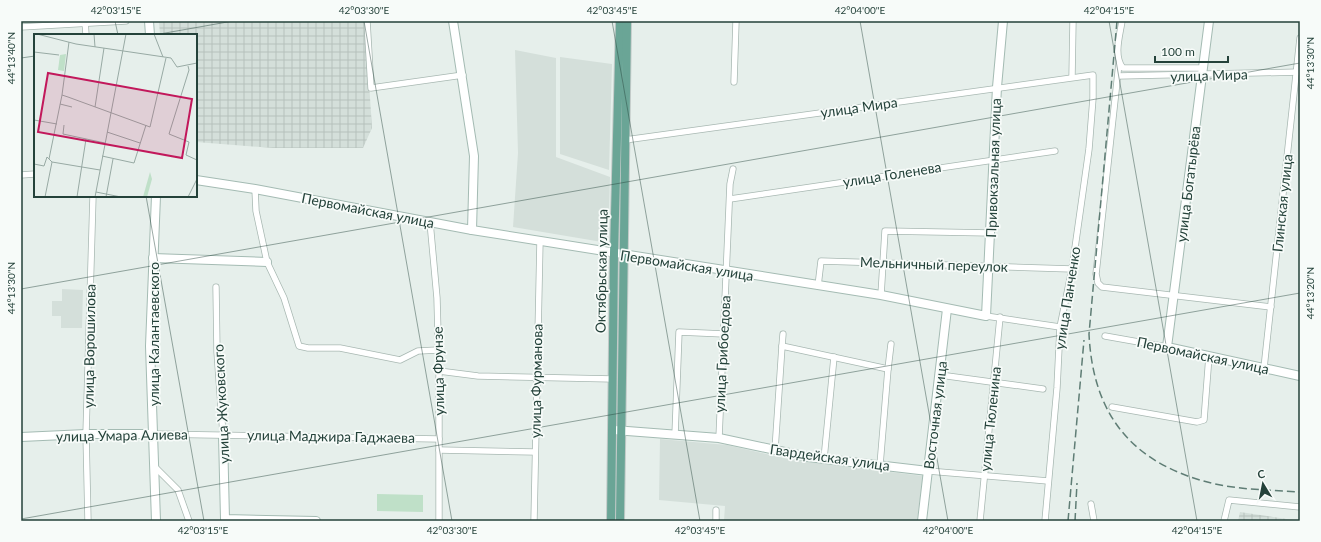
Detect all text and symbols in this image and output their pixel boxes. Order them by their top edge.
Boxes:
text: 42°03'15"E [91,4,141,16]
text: 42°03'30"E [339,4,389,16]
text: 42°03'45"E [587,4,637,16]
text: 42°04'00"E [835,4,885,16]
text: 42°04'15"E [1084,4,1134,16]
text: 44°13'40"N [5,32,17,84]
inset map [34,34,197,197]
text: 44°13'30"N [1304,37,1316,89]
scale bar [1155,38,1228,64]
text: 100 m [1161,44,1195,59]
street label: улица Мира [1170,65,1248,85]
street label: улица Мира [819,93,899,121]
street label: Привокзальная улица [982,98,1004,238]
street label: улица Богатырёва [1172,125,1204,243]
street label: Глинская улица [1268,153,1296,253]
street label: улица Голенева [842,158,942,190]
street label: Первомайская улица [300,189,436,231]
street label: Октябрьская улица [591,209,611,333]
street label: улица Панченко [1050,245,1084,351]
street label: Первомайская улица [619,246,755,284]
street label: Мельничный переулок [860,253,1009,275]
text: 44°13'30"N [5,262,17,314]
street label: улица Калантаевского [145,262,162,406]
text: 44°13'20"N [1304,267,1316,319]
street label: улица Ворошилова [79,284,99,408]
street label: улица Грибоедова [710,295,734,413]
street label: улица Фурманова [527,324,545,438]
street label: улица Фрунзе [429,326,447,416]
street label: Первомайская улица [1135,333,1271,377]
street label: улица Жуковского [209,344,233,464]
street label: Восточная улица [920,360,950,470]
street label: улица Тюленина [976,366,1004,472]
street label: улица Умара Алиева [56,425,188,445]
street label: улица Маджира Гаджаева [247,426,415,446]
street label: Гвардейская улица [769,440,891,474]
north arrow [1243,464,1283,504]
text: С [1256,467,1267,481]
text: 42°03'15"E [178,524,228,536]
text: 42°03'30"E [427,524,477,536]
text: 42°03'45"E [675,524,725,536]
text: 42°04'00"E [923,524,973,536]
text: 42°04'15"E [1172,524,1222,536]

